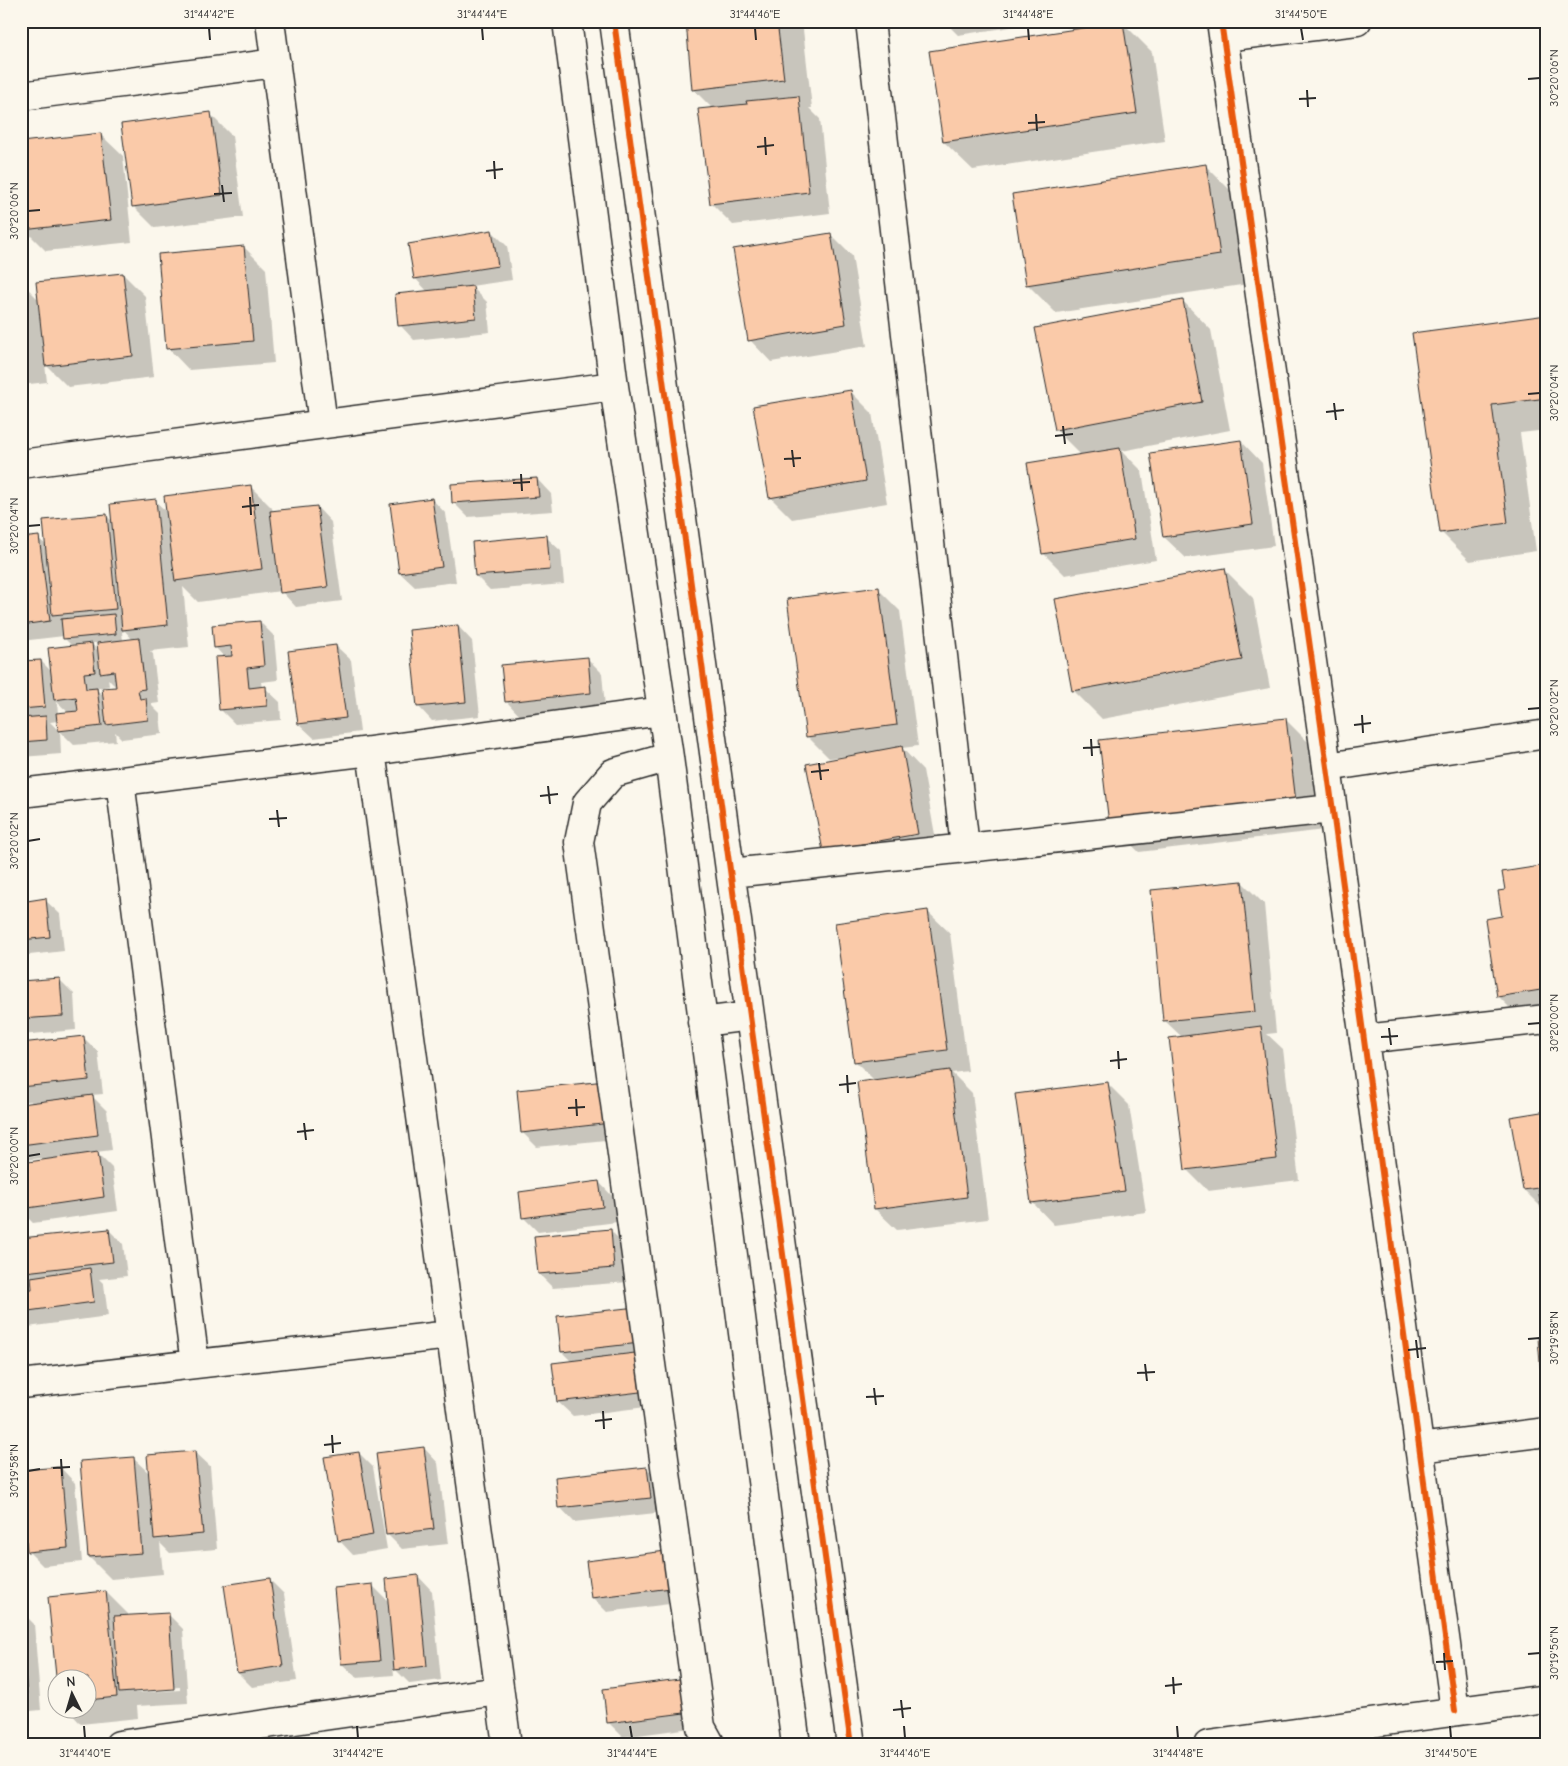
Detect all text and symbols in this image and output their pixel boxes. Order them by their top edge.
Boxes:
text: 31°44'42"E [184,7,234,21]
text: 31°44'44"E [457,7,507,21]
text: 31°44'46"E [730,7,780,21]
text: 31°44'48"E [1003,7,1053,21]
text: 31°44'50"E [1275,7,1327,21]
text: 30°20'06"N [1547,49,1561,107]
text: 30°20'06"N [7,182,21,240]
text: 30°20'04"N [1547,365,1561,421]
text: 30°20'04"N [7,498,21,554]
text: 30°20'02"N [1547,679,1561,737]
text: 30°20'02"N [7,812,21,870]
text: 30°20'00"N [1547,994,1561,1052]
text: 30°20'00"N [7,1127,21,1185]
text: 30°19'58"N [1547,1311,1561,1365]
text: 30°19'58"N [7,1444,21,1498]
text: 30°19'56"N [1547,1626,1561,1680]
north arrow [48,1668,98,1718]
text: N [66,1673,76,1690]
text: 31°44'40"E [59,1746,111,1760]
text: 31°44'42"E [333,1746,383,1760]
text: 31°44'44"E [607,1746,657,1760]
text: 31°44'46"E [880,1746,930,1760]
text: 31°44'48"E [1153,1746,1203,1760]
text: 31°44'50"E [1425,1746,1477,1760]

